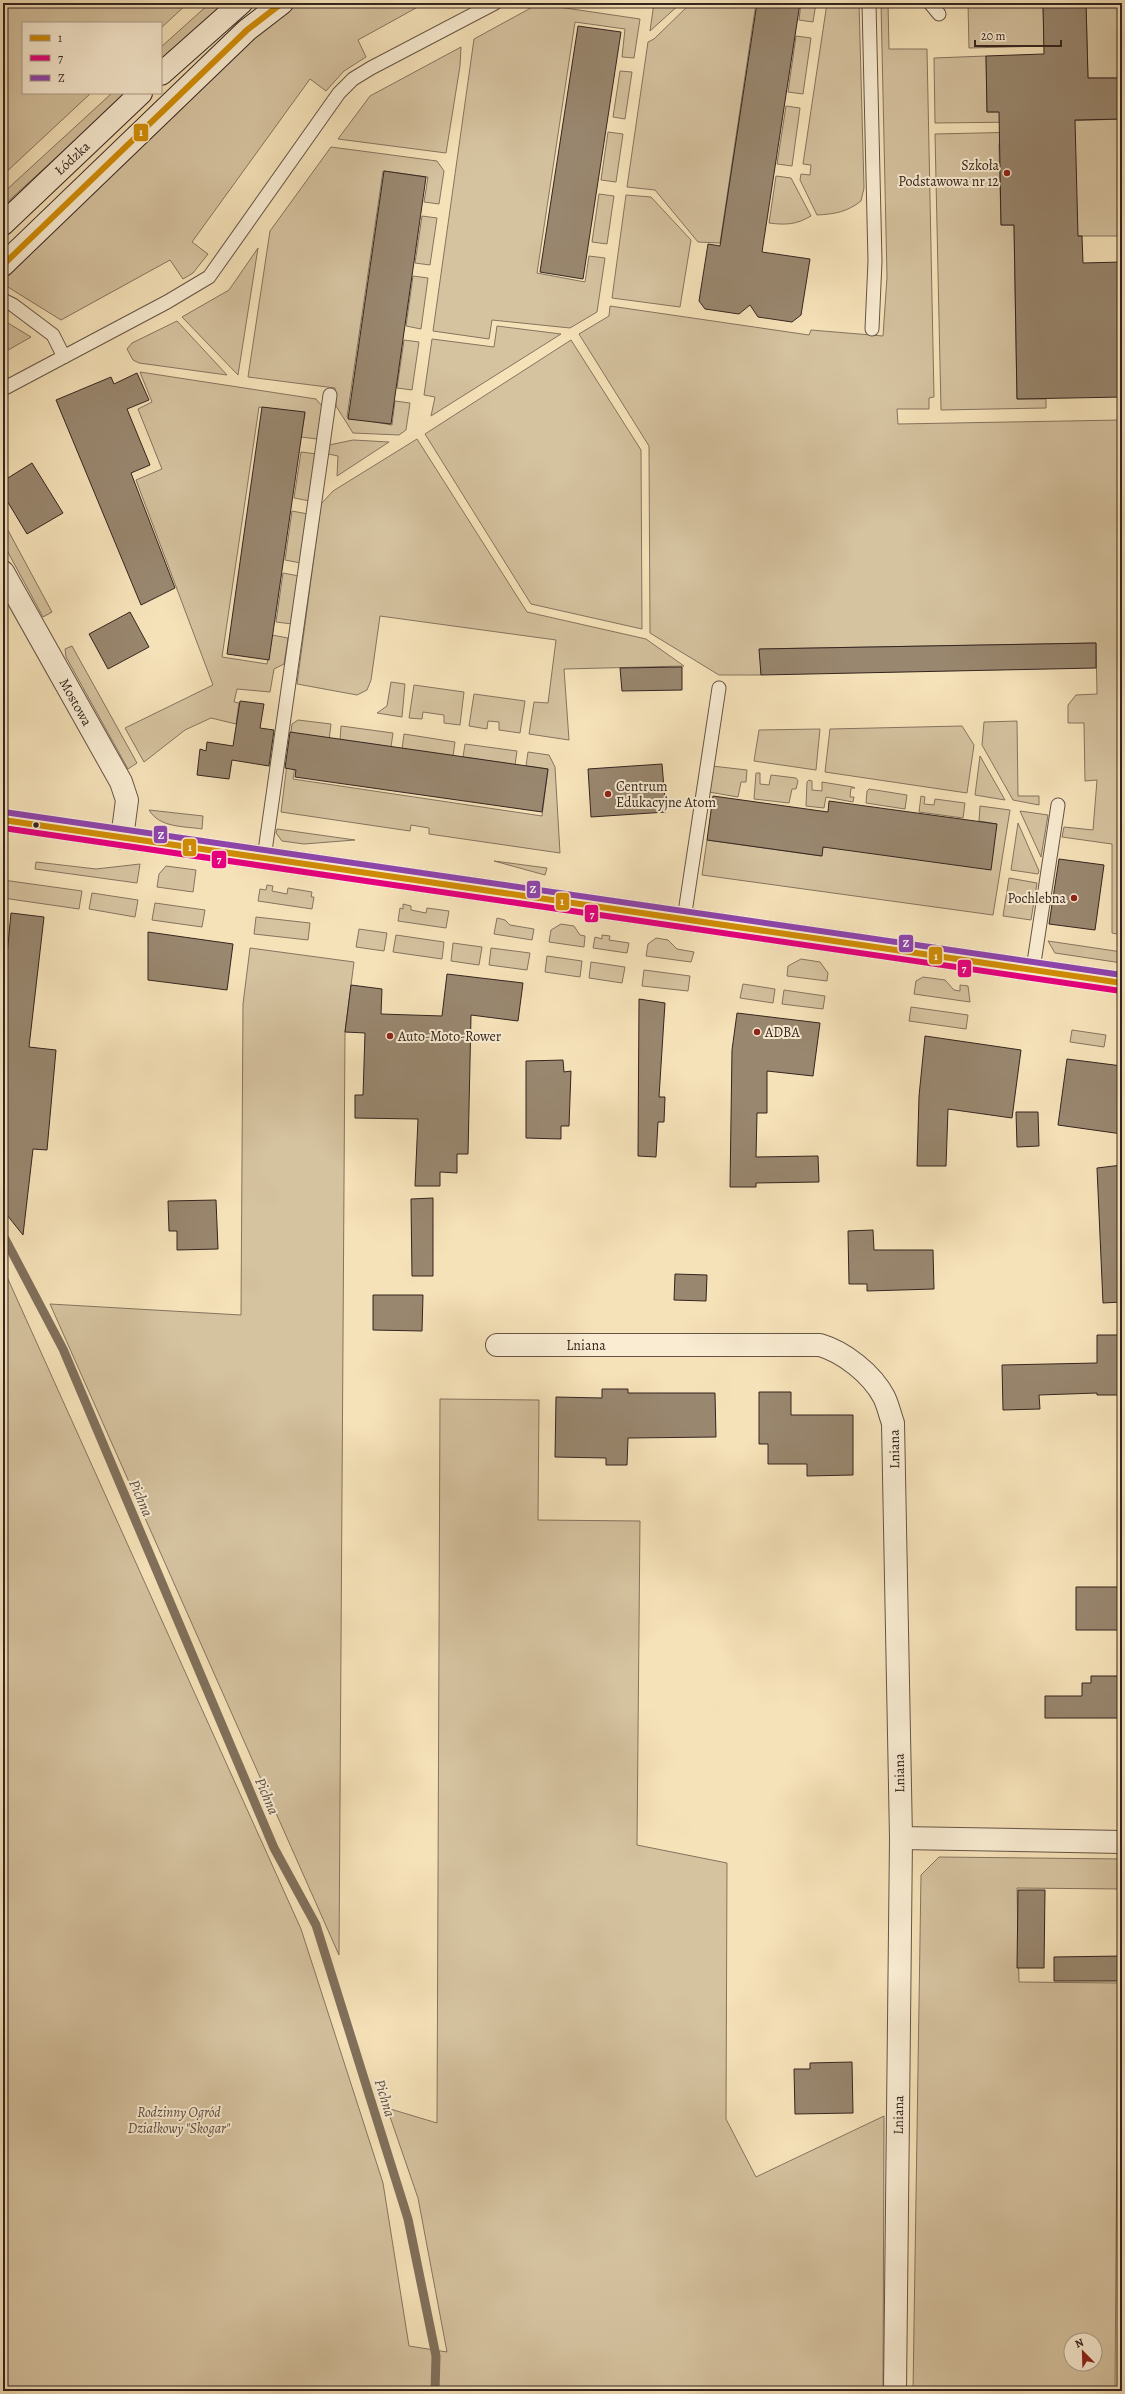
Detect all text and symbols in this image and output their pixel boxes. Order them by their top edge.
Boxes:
legend [22,22,162,94]
scale bar [975,22,1061,48]
text: 20 m [981,28,1005,44]
text: 1 [58,30,62,46]
text: 7 [58,50,64,66]
text: Z [58,70,65,86]
line badge: 1 [133,123,149,142]
text: 1 [139,125,143,140]
street label: Łódzka [51,137,94,180]
place label: Szkoła Podstawowa nr 12 [898,156,999,191]
marker: Szkoła Podstawowa nr 12 [1002,168,1012,178]
street label: Mostowa [55,675,97,730]
place label: Centrum Edukacyjne Atom [616,777,716,812]
marker: Centrum Edukacyjne Atom [603,789,613,799]
unlabelled marker [31,820,41,830]
line badge: Z [153,825,168,844]
text: Z [158,828,165,843]
line badge: 1 [182,838,197,857]
text: 1 [188,840,192,855]
line badge: 7 [211,850,227,869]
text: 7 [217,852,222,867]
line badge: Z [526,880,541,899]
text: Z [530,882,537,897]
place label: Pochlebna [1008,889,1066,908]
line badge: 1 [555,892,570,911]
marker: Pochlebna [1069,893,1079,903]
text: 1 [560,894,564,909]
line badge: 7 [584,904,599,923]
text: 7 [590,907,595,922]
line badge: Z [898,934,914,953]
text: Z [903,936,910,951]
line badge: 1 [928,946,943,965]
text: 1 [934,949,938,964]
line badge: 7 [957,959,972,978]
text: 7 [962,961,967,976]
place label: ADBA [764,1023,800,1042]
place label: Auto-Moto-Rower [397,1027,502,1046]
marker: ADBA [752,1027,762,1037]
marker: Auto-Moto-Rower [385,1031,395,1041]
street label: Lniana [566,1336,606,1355]
street label: Lniana [885,1429,904,1469]
water label: Pichna [124,1476,158,1520]
street label: Lniana [890,1753,909,1793]
water label: Pichna [250,1774,284,1818]
water label: Pichna [370,2077,400,2119]
street label: Lniana [889,2095,908,2135]
park label: Rodzinny Ogród Działkowy "Skogar" [128,2103,231,2138]
north arrow [1063,2332,1103,2372]
text: N [1073,2335,1086,2352]

